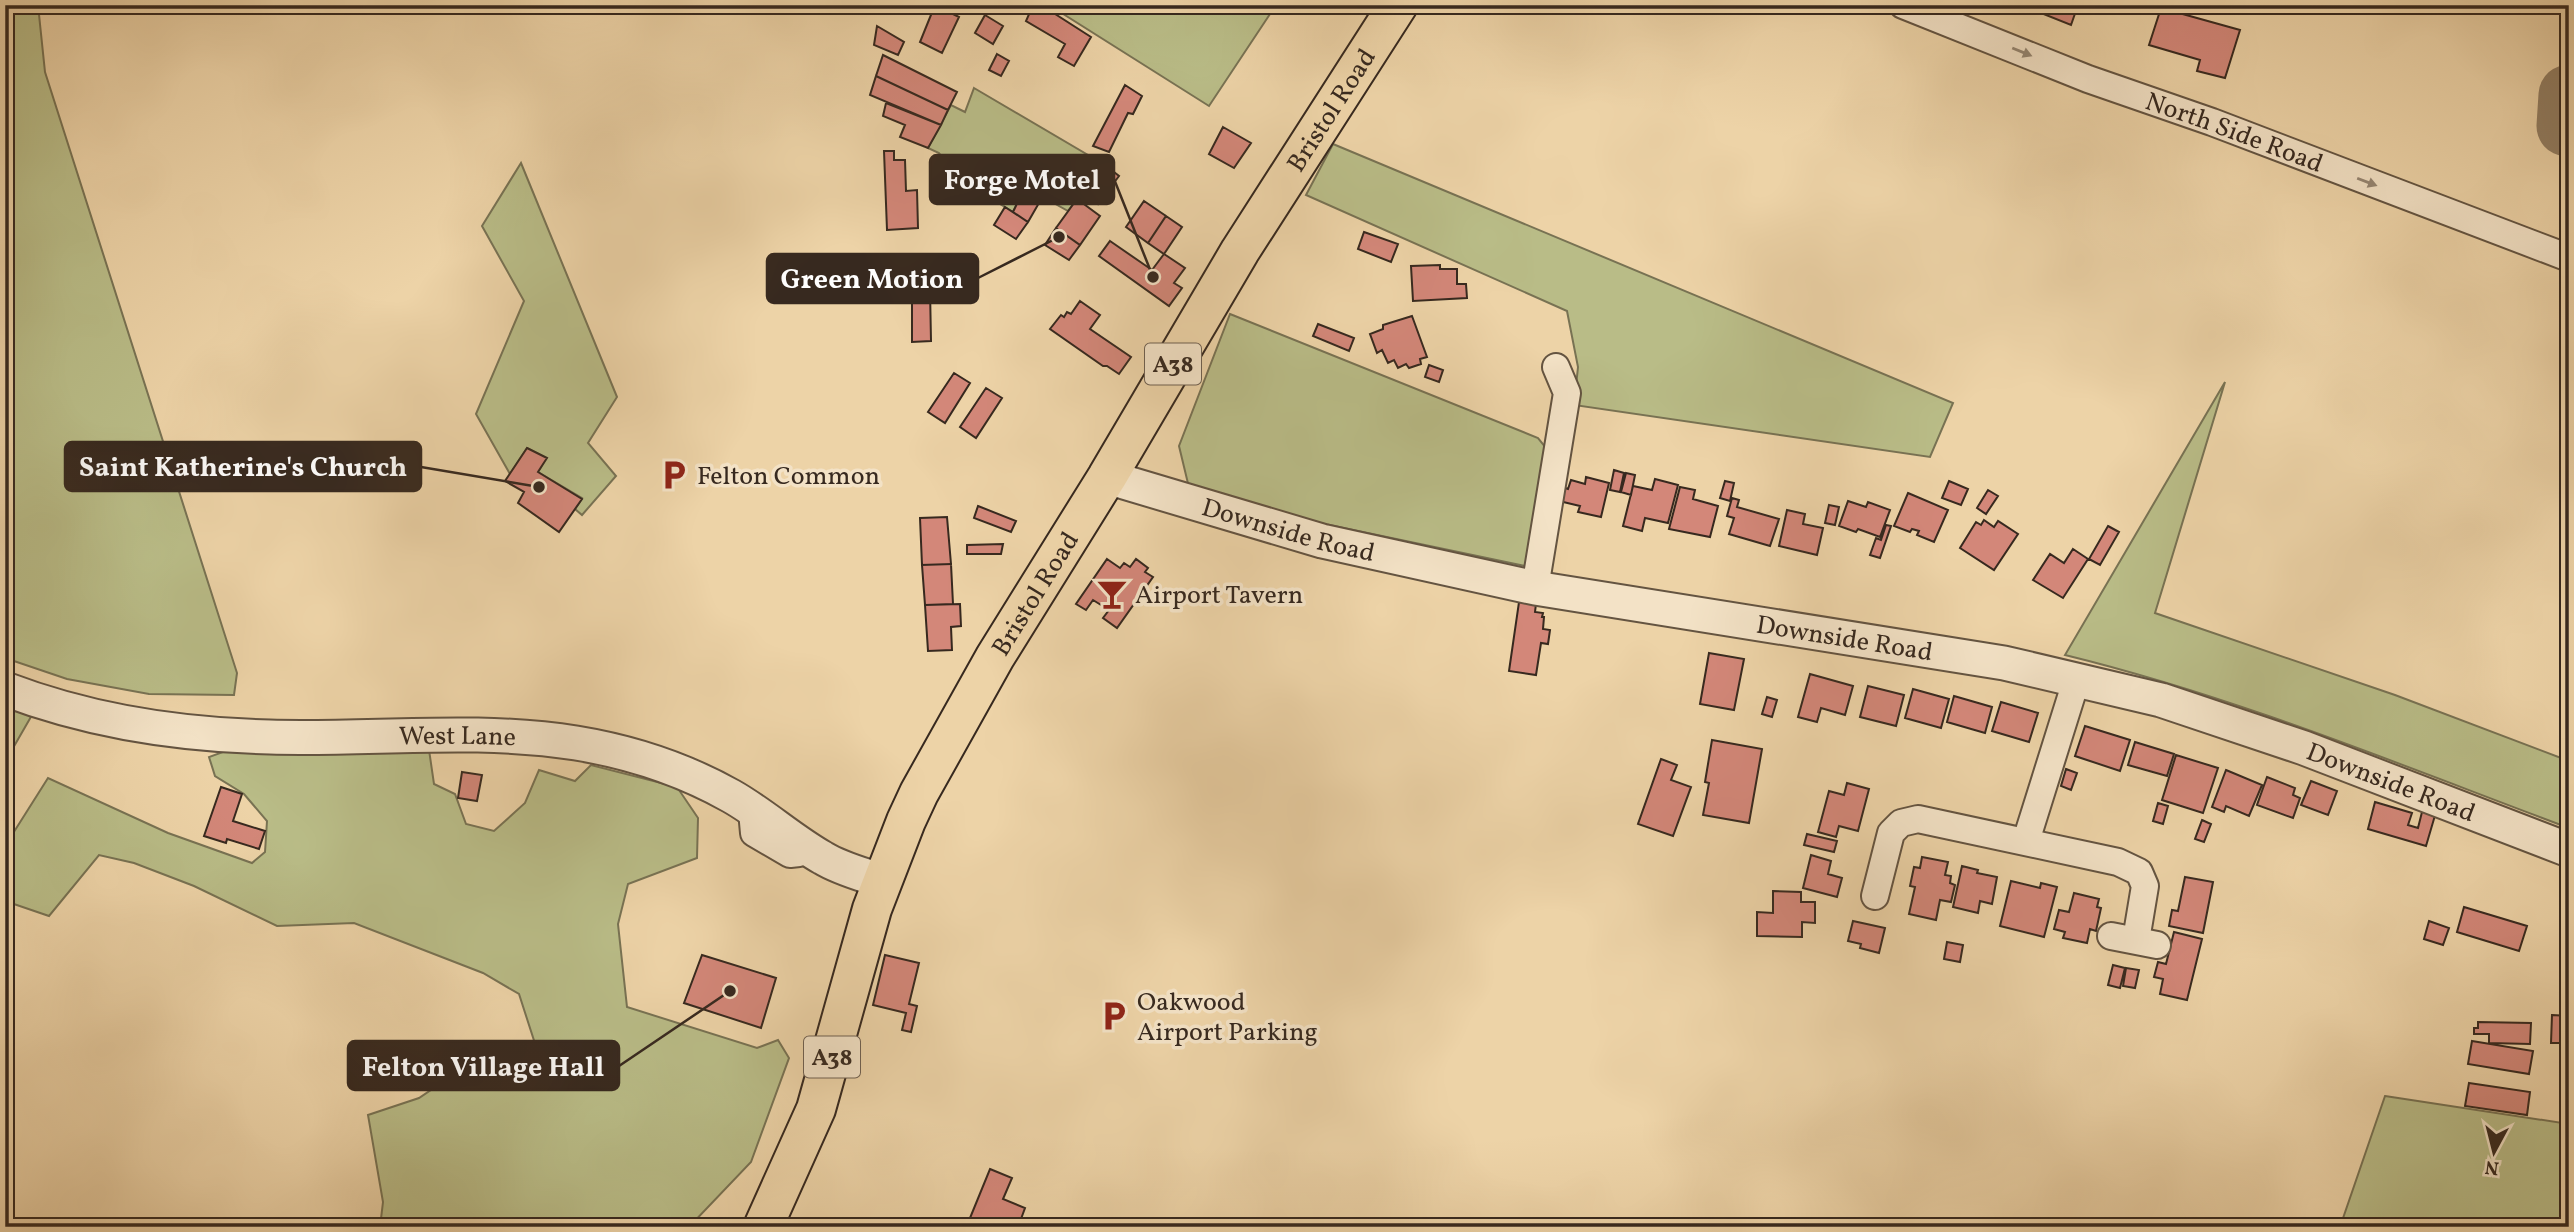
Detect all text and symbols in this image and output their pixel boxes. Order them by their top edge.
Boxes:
street label: Bristol Road [1279,42,1385,180]
one-way arrow [2012,47,2033,58]
street label: North Side Road [2140,84,2328,183]
callout: Forge Motel [930,155,1114,204]
text: Forge Motel [944,162,1100,201]
one-way arrow [2357,176,2378,187]
callout: Green Motion [767,254,978,303]
text: Green Motion [781,261,963,300]
road number: A38 [1145,344,1201,384]
callout: Saint Katherine's Church [65,442,421,491]
text: Saint Katherine's Church [79,449,407,488]
parking icon: Felton Common [657,458,691,492]
place label: Felton Common [697,459,880,495]
street label: Downside Road [1197,490,1378,572]
street label: Bristol Road [984,525,1089,663]
bar icon: Airport Tavern [1095,577,1129,611]
place label: Airport Tavern [1135,578,1303,614]
street label: Downside Road [1754,608,1935,671]
street label: West Lane [398,719,517,757]
street label: Downside Road [2301,735,2480,832]
place label: Oakwood Airport Parking [1137,985,1318,1051]
parking icon: Oakwood Airport Parking [1097,999,1131,1033]
road number: A38 [804,1036,860,1078]
callout: Felton Village Hall [348,1041,619,1090]
text: Felton Village Hall [362,1049,604,1088]
north arrow [2458,1116,2528,1186]
text: N [2484,1153,2501,1181]

